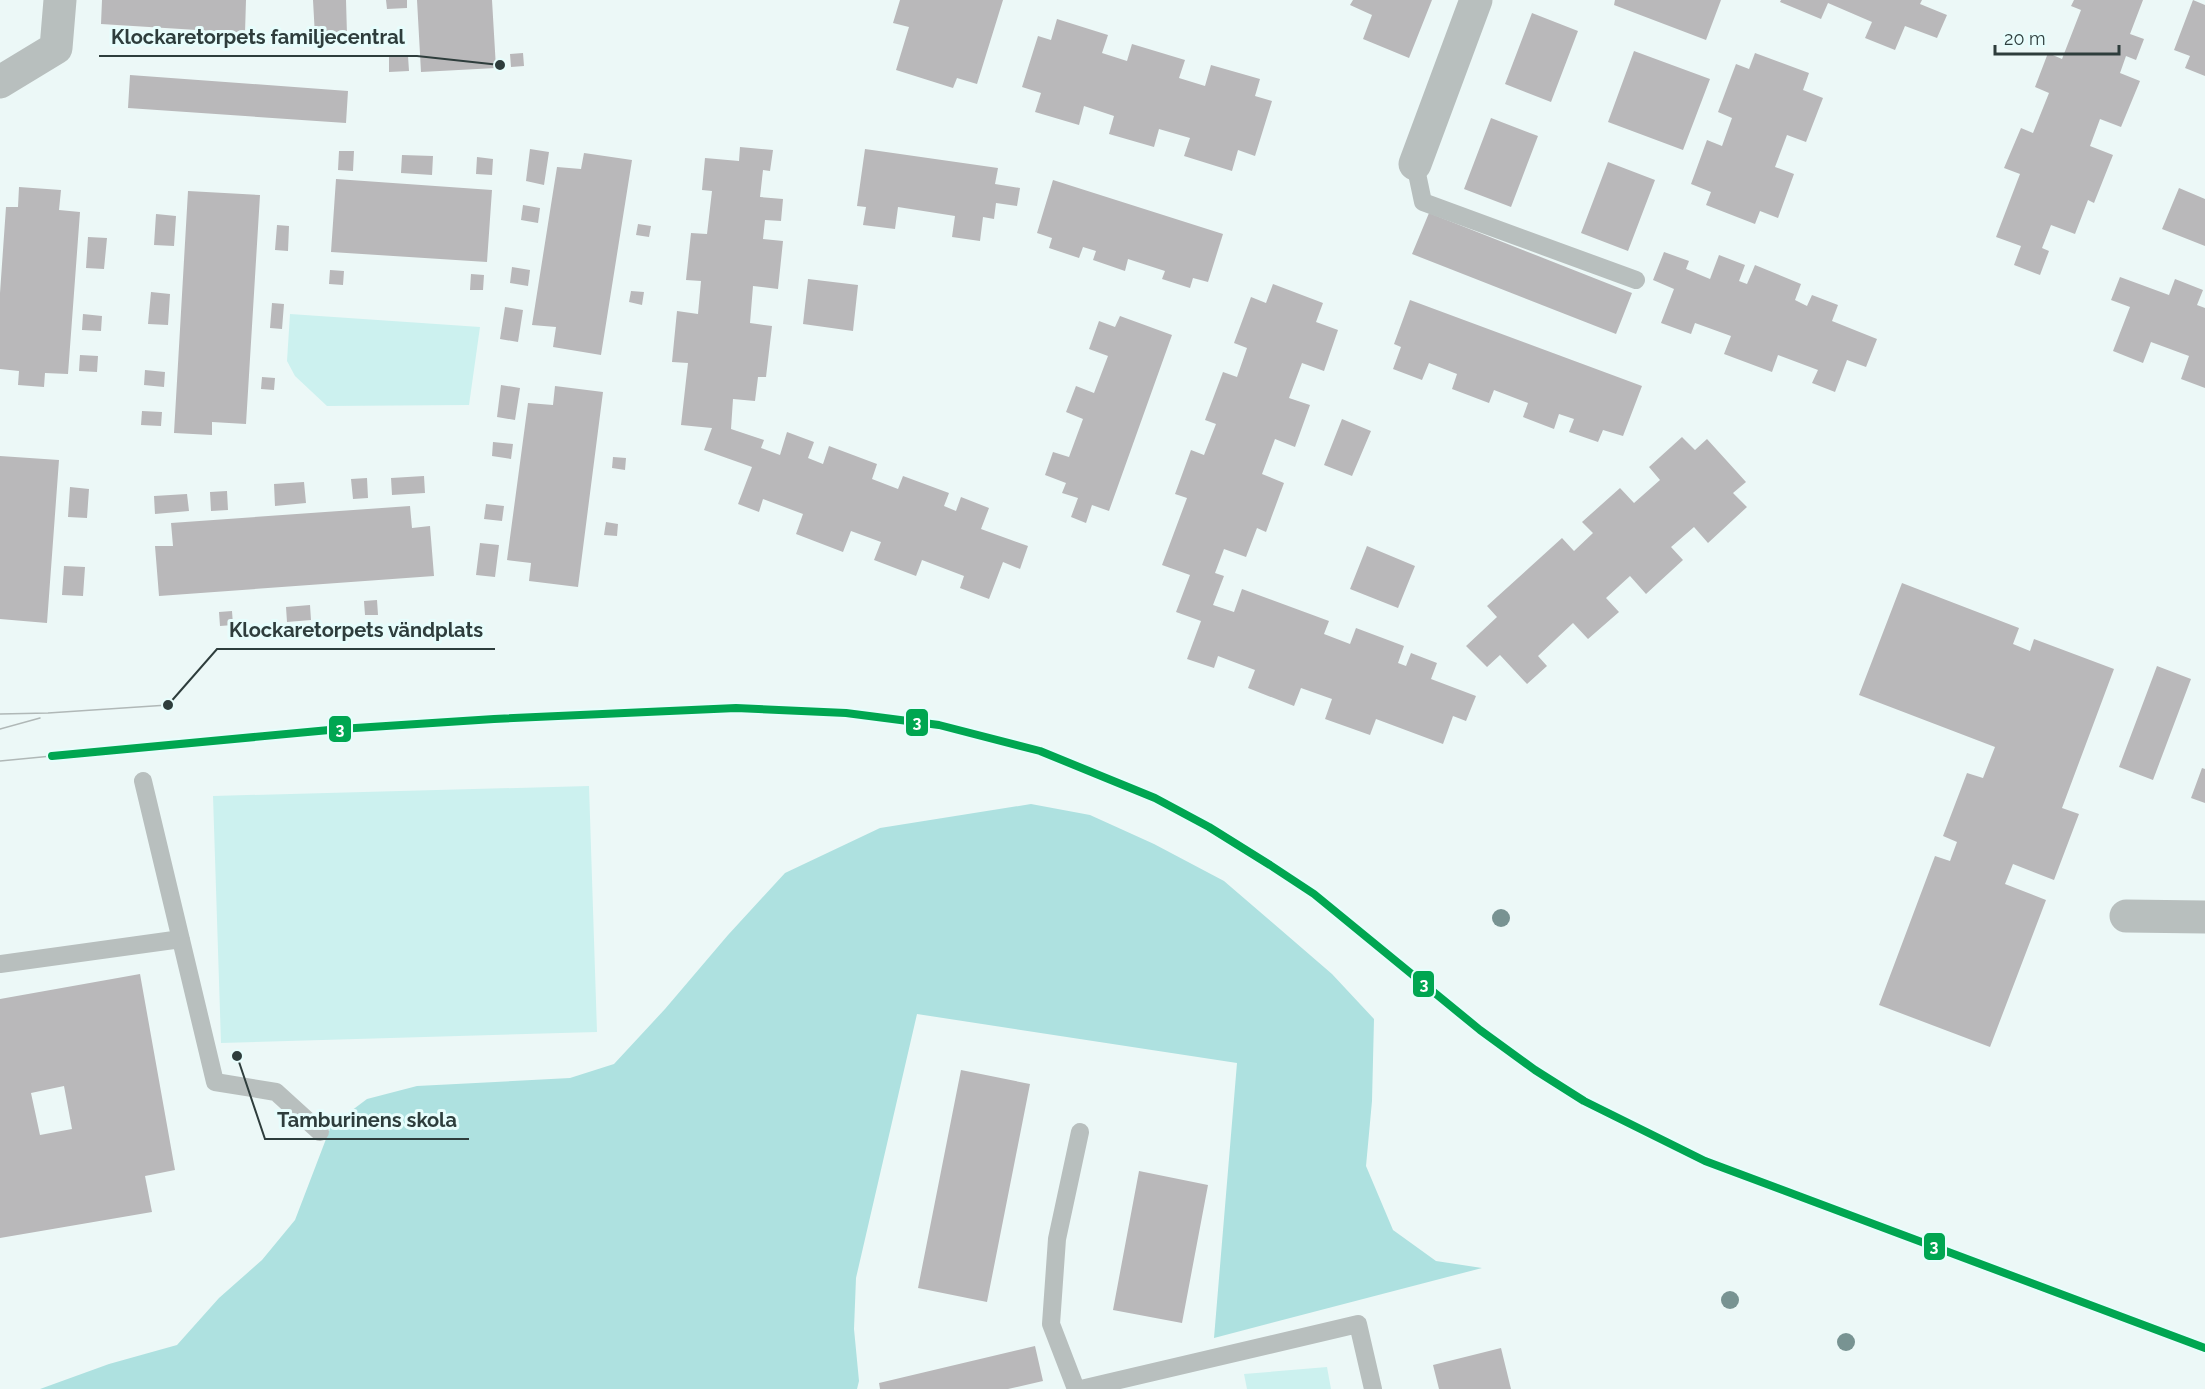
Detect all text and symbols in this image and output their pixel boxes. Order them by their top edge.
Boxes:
callout: Klockaretorpets familjecentral [99,18,417,56]
scale bar [1995,18,2120,56]
text: Klockaretorpets familjecentral [111,25,406,49]
text: 20 m [2004,28,2046,49]
callout: Klockaretorpets vändplats [217,611,495,649]
text: Klockaretorpets vändplats [229,618,483,642]
line badge: 3 [905,708,929,737]
text: 3 [913,713,922,732]
line badge: 3 [328,715,352,743]
text: 3 [336,720,345,739]
line badge: 3 [1412,970,1435,998]
text: 3 [1420,975,1429,994]
callout: Tamburinens skola [265,1101,469,1139]
text: Tamburinens skola [277,1108,457,1132]
line badge: 3 [1923,1232,1946,1261]
text: 3 [1930,1237,1939,1256]

